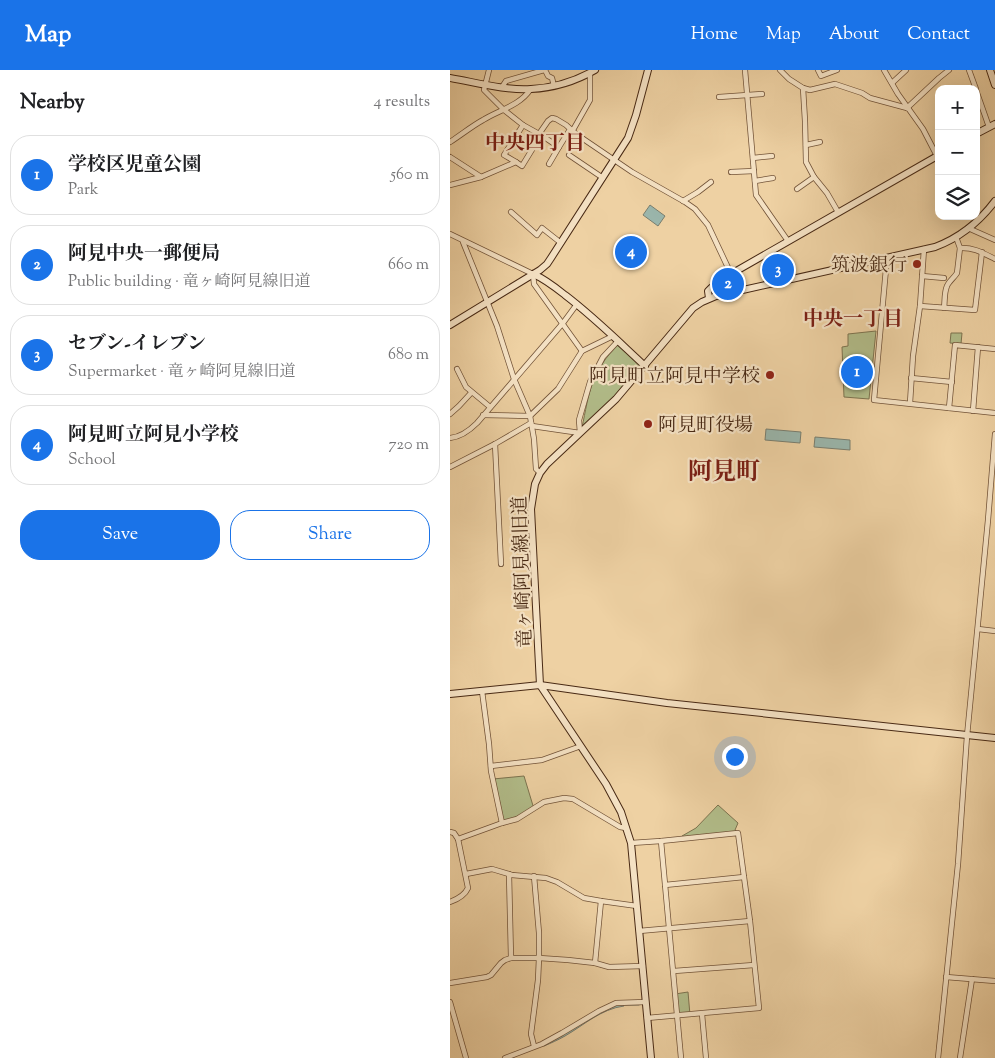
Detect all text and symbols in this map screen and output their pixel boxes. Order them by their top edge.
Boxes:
text: Map [25,18,71,52]
text: Home [691,22,738,48]
text: Map [766,22,801,48]
text: About [829,22,879,48]
text: Contact [907,22,970,48]
map controls [935,85,980,220]
button: + [935,85,980,130]
text: Nearby [20,88,85,118]
text: 4 results [374,91,430,114]
district label: 中央四丁目 [485,130,585,159]
button: − [935,130,980,175]
text: 学校区児童公園 [68,152,201,179]
text: 1 [34,164,40,187]
text: 560 m [390,164,429,187]
button: layers [935,175,980,220]
text: Park [68,179,99,202]
pin: 4 [615,233,647,271]
text: 阿見中央一郵便局 [68,241,220,268]
pin: 3 [762,251,794,289]
place label: 筑波銀行 [831,253,907,280]
text: 2 [33,254,41,277]
text: 660 m [388,254,429,277]
marker: 筑波銀行 [911,258,923,270]
pin: 2 [712,265,744,303]
text: Public building · 竜ヶ崎阿見線旧道 [68,271,310,294]
district label: 中央一丁目 [803,306,903,335]
text: セブン-イレブン [68,331,206,358]
text: 3 [34,344,40,367]
text: 680 m [388,344,429,367]
pin: 1 [841,353,873,391]
text: Supermarket · 竜ヶ崎阿見線旧道 [68,361,296,384]
place label: 阿見町立阿見中学校 [589,364,760,391]
marker: 阿見町立阿見中学校 [764,369,776,381]
place label: 阿見町役場 [658,413,753,440]
marker: 阿見町役場 [642,418,654,430]
text: 阿見町立阿見小学校 [68,422,239,449]
text: 4 [33,434,41,457]
text: 720 m [389,434,429,457]
text: School [68,449,116,472]
district label: 阿見町 [688,456,760,490]
street label: 竜ヶ崎阿見線旧道 [507,495,540,648]
button: Save [20,510,220,560]
button: Share [230,510,430,560]
your location [722,744,748,770]

